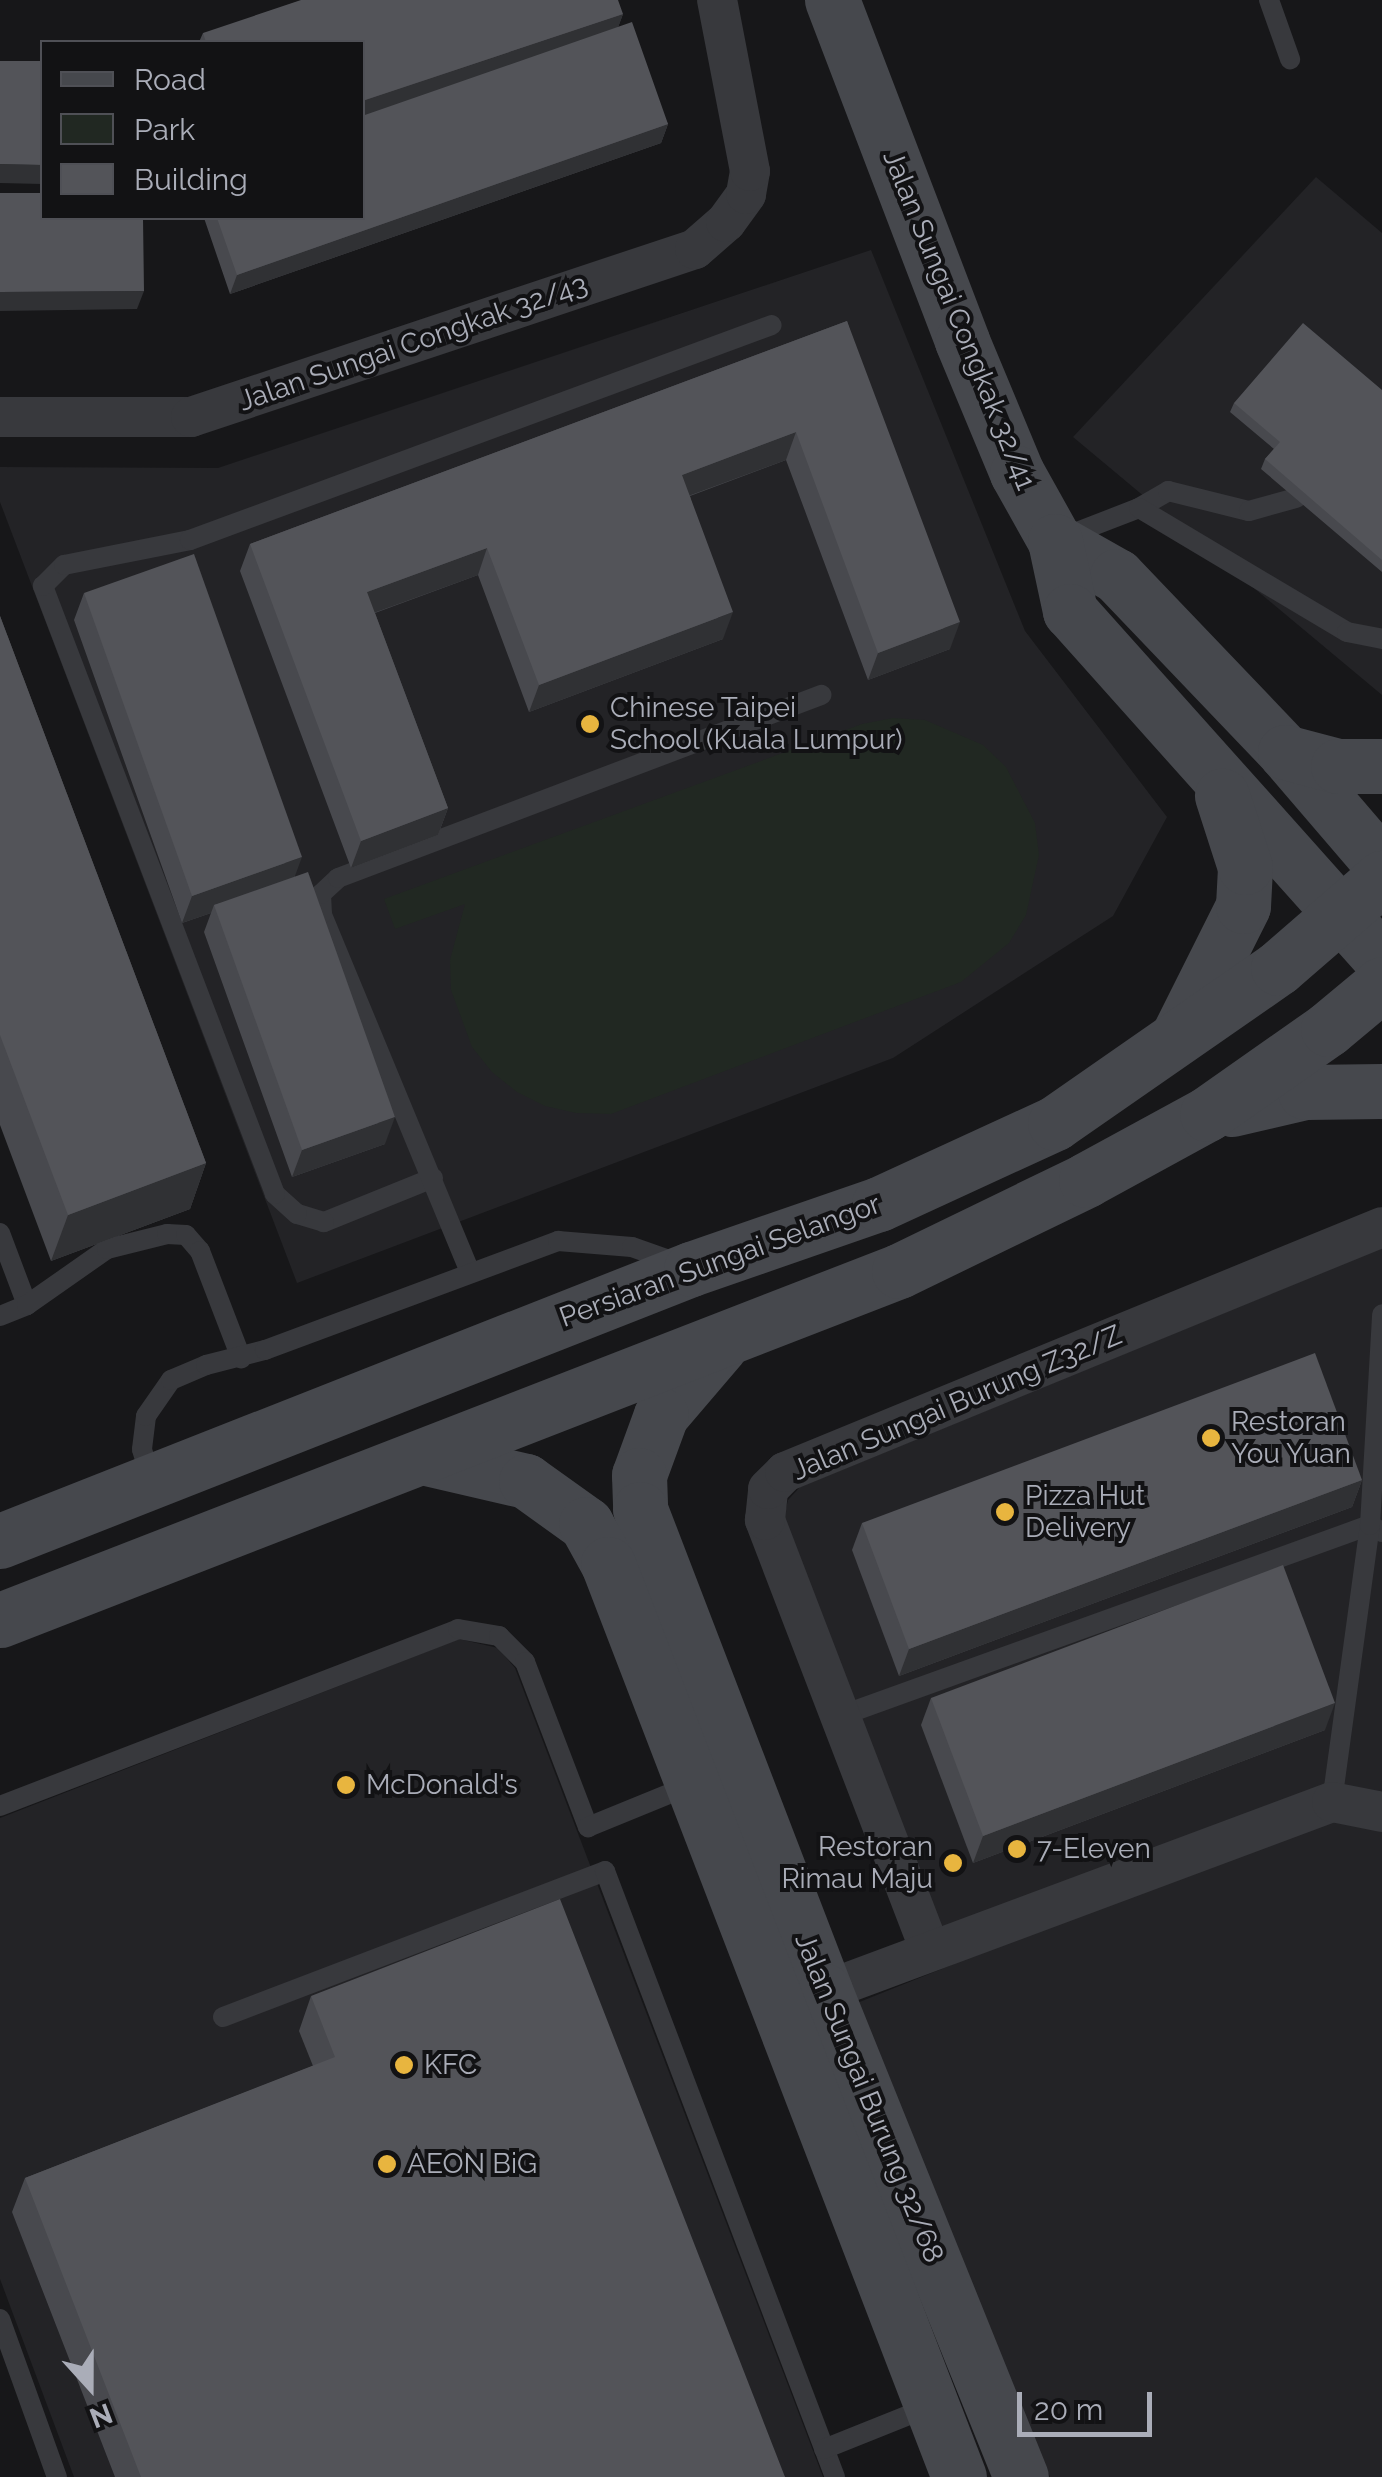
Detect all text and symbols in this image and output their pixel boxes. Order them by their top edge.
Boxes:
legend [40,40,365,220]
text: Road [134,62,206,97]
text: Park [134,112,195,147]
street label: Jalan Sungai Congkak 32/41 [875,145,1043,495]
text: Building [134,162,248,197]
street label: Jalan Sungai Congkak 32/43 [234,267,592,419]
place label: Chinese Taipei School (Kuala Lumpur) [610,691,903,757]
marker: Chinese Taipei School (Kuala Lumpur) [579,713,601,735]
street label: Persiaran Sungai Selangor [555,1187,885,1335]
street label: Jalan Sungai Burung Z32/Z [787,1318,1127,1488]
place label: Restoran You Yuan [1231,1405,1352,1471]
marker: Restoran You Yuan [1200,1427,1222,1449]
place label: Pizza Hut Delivery [1025,1479,1145,1545]
marker: Pizza Hut Delivery [994,1501,1016,1523]
place label: McDonald's [366,1768,518,1802]
marker: McDonald's [335,1774,357,1796]
place label: Restoran Rimau Maju [781,1830,933,1896]
place label: 7-Eleven [1037,1832,1151,1866]
marker: 7-Eleven [1006,1838,1028,1860]
marker: Restoran Rimau Maju [942,1852,964,1874]
street label: Jalan Sungai Burung 32/68 [787,1928,951,2268]
place label: KFC [424,2048,477,2082]
marker: KFC [393,2054,415,2076]
place label: AEON BiG [407,2147,537,2181]
marker: AEON BiG [376,2153,398,2175]
north arrow [40,2337,140,2437]
scale bar [1022,2372,1157,2434]
text: 20 m [1034,2392,1103,2427]
text: N [85,2396,117,2435]

